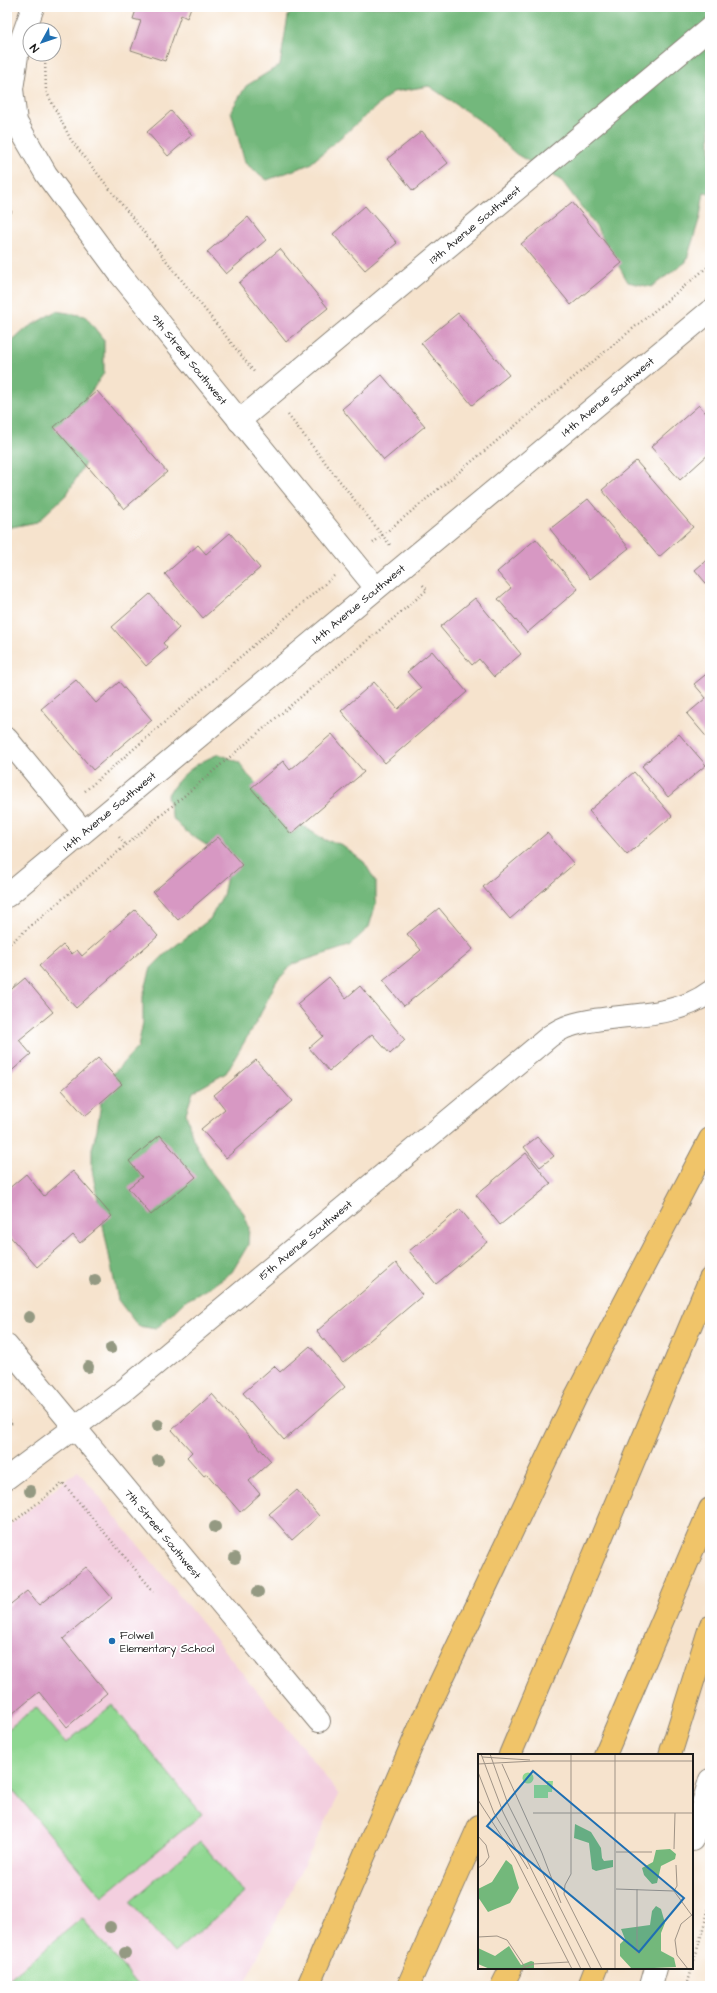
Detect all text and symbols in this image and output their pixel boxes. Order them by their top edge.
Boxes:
north arrow [22,22,62,62]
text: N [27,41,43,56]
street label: 13th Avenue Southwest [426,182,524,267]
street label: 9th Street Southwest [148,311,231,409]
street label: 14th Avenue Southwest [558,353,658,440]
street label: 14th Avenue Southwest [309,561,409,647]
street label: 14th Avenue Southwest [60,768,160,855]
street label: 15th Avenue Southwest [256,1196,356,1283]
street label: 7th Street Southwest [121,1486,205,1583]
place label: Folwell Elementary School [120,1628,215,1657]
marker: Folwell Elementary School [107,1636,117,1646]
inset map [478,1754,693,1969]

